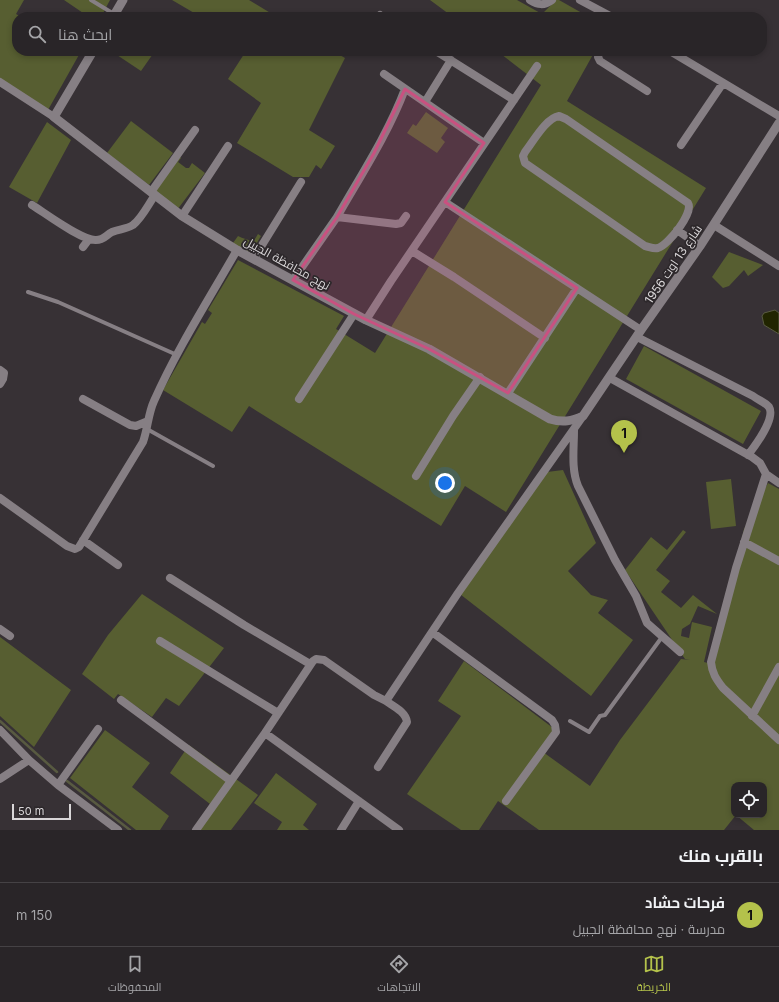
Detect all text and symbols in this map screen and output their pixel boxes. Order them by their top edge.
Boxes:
search box [12,12,767,56]
icon: search [26,23,48,45]
text: ابحث هنا [58,25,112,44]
street label: شارع 13 اوت 1956 [641,222,706,307]
street label: نهج محافظة الجبيل [241,233,333,294]
pin: 1 [611,420,637,453]
your location [435,473,455,493]
map controls [731,782,767,818]
button: locate [731,782,767,818]
scale bar [12,802,71,821]
text: 50 m [18,804,44,818]
text: بالقرب منك [679,846,763,866]
text: فرحات حشاد [645,893,725,912]
text: 150 m [16,907,52,923]
text: 1 [747,907,753,923]
text: مدرسة · نهج محافظة الجبيل [573,921,725,937]
tab: المحفوظات [108,953,161,997]
tab: الاتجاهات [377,953,421,997]
tab: الخريطة [637,953,671,997]

